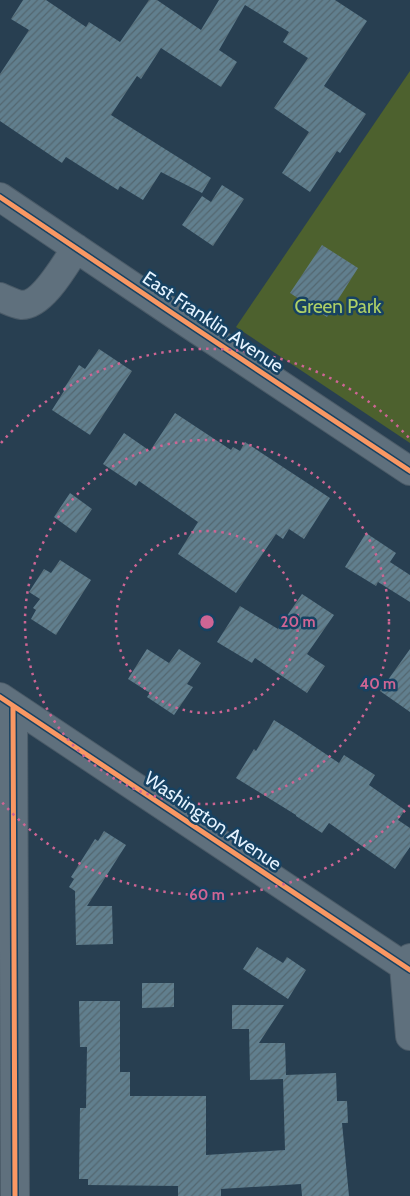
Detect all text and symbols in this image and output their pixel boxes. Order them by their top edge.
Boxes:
street label: East Franklin Avenue [138,266,288,378]
park label: Green Park [294,295,382,318]
centre of rings [198,613,216,631]
text: 20 m [281,613,315,631]
text: 40 m [360,675,396,693]
street label: Washington Avenue [140,767,286,876]
text: 60 m [189,886,225,904]

